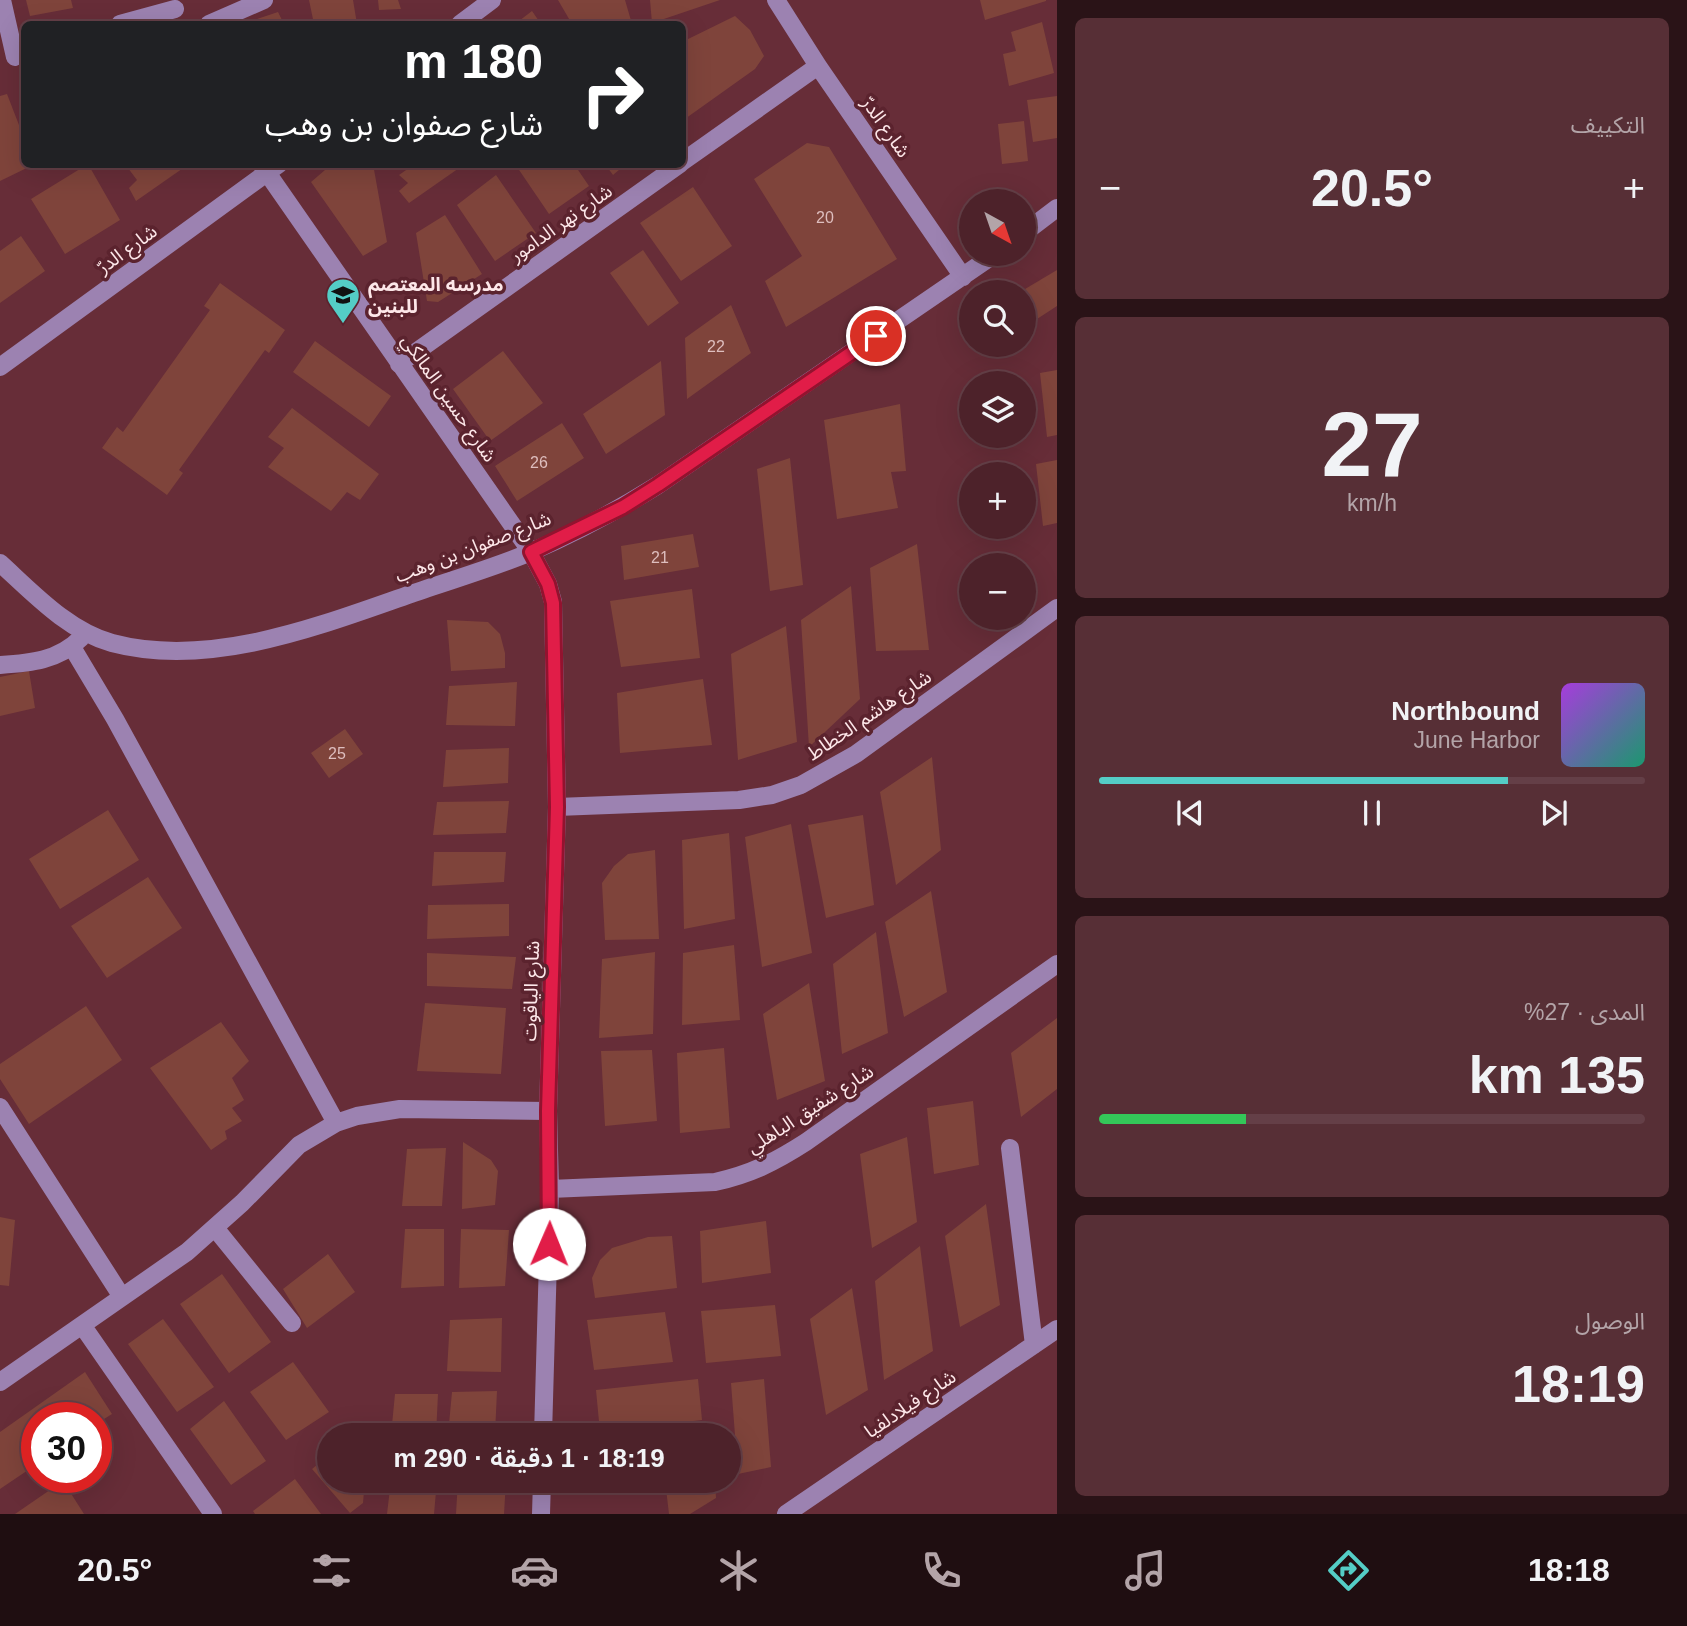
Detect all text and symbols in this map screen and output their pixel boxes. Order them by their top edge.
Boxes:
text: 180 m [404,34,543,88]
icon: right [567,49,658,140]
street label: شارع الدرّ [855,92,914,163]
text: شارع صفوان بن وهب [265,106,543,142]
text: التكييف [1571,112,1645,138]
text: 20.5° [1311,159,1433,217]
text: − [1099,167,1121,209]
text: + [1623,167,1645,209]
street label: شارع نهر الدامور [505,180,618,269]
north arrow [959,189,1036,266]
map controls [959,189,1036,630]
house number: 20 [816,209,834,226]
street label: شارع الدرّ [92,220,163,281]
place label: مدرسه المعتصم للبنين [368,274,504,317]
school or university icon: مدرسه المعتصم للبنين [324,276,362,325]
button: search [959,280,1036,357]
pin [846,306,906,366]
icon: arrive [857,317,895,355]
street label: شارع حسين المالكي [394,330,501,468]
house number: 22 [707,338,725,355]
button: layers [959,371,1036,448]
text: 27 [1321,394,1423,495]
house number: 26 [530,454,548,471]
button: + [959,462,1036,539]
text: km/h [1347,490,1397,516]
street label: شارع صفوان بن وهب [392,508,555,589]
house number: 21 [651,549,669,566]
button: − [959,553,1036,630]
street label: شارع هاشم الخطاط [803,666,937,768]
text: Northbound [1391,696,1540,726]
text: June Harbor [1413,727,1540,753]
house number: 25 [328,745,346,762]
icon: previous [1171,794,1209,832]
icon: pause [1353,794,1391,832]
icon: next [1535,794,1573,832]
street label: شارع الياقوت [519,940,546,1042]
text: المدى · 27% [1524,999,1645,1025]
text: 135 km [1469,1046,1645,1104]
street label: شارع شفيق الباهلي [743,1060,880,1161]
position arrow [512,1207,586,1281]
text: الوصول [1575,1308,1645,1334]
text: 18:19 [1512,1355,1645,1413]
street label: شارع فيلادلفيا [860,1366,961,1445]
speed limit sign: 30 [21,1402,112,1493]
text: 18:19 · 1 دقيقة · 290 m [393,1443,665,1473]
icon: filters [307,1546,356,1595]
icon: car [510,1546,559,1595]
icon: climate [714,1546,763,1595]
icon: phone [917,1546,966,1595]
icon: music [1121,1546,1170,1595]
icon: directions [1324,1546,1373,1595]
text: 20.5° [77,1552,152,1588]
text: 18:18 [1528,1552,1610,1588]

